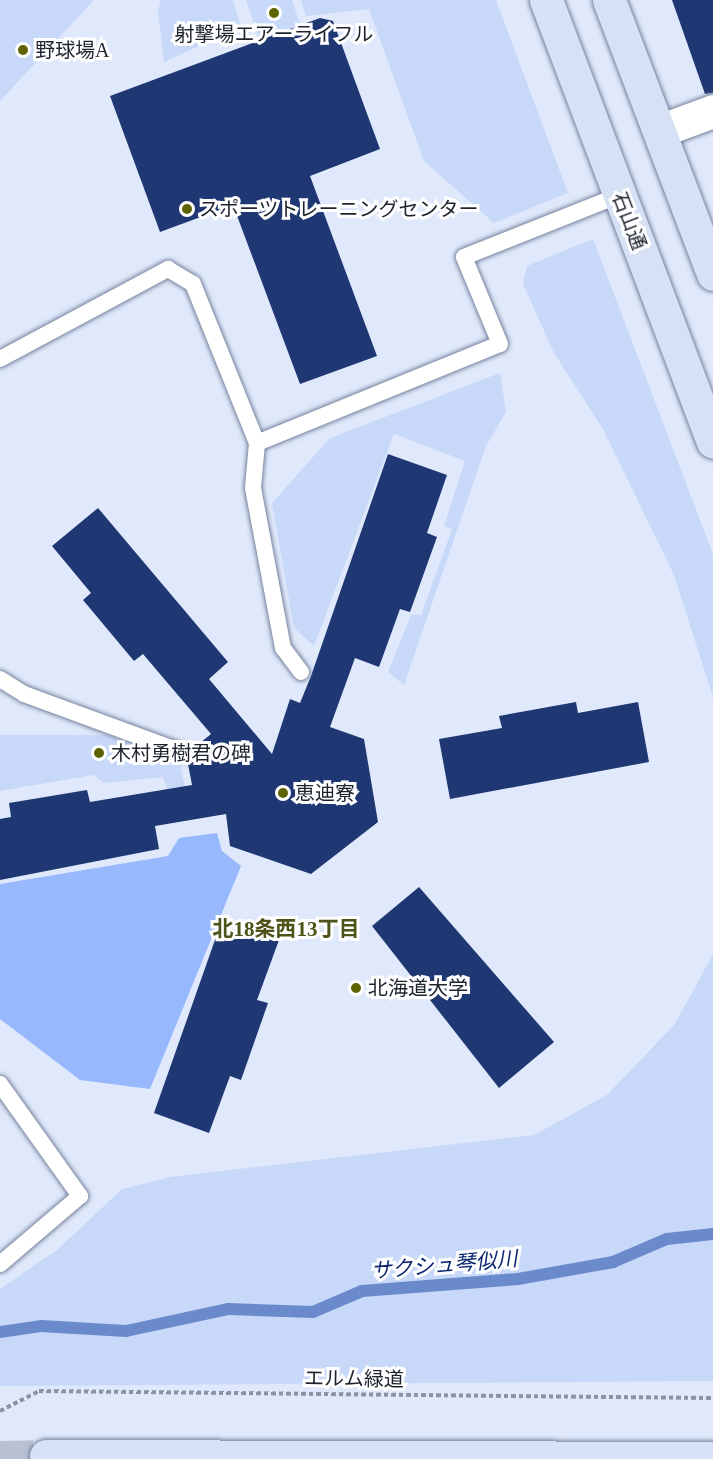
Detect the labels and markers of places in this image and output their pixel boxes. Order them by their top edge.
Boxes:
marker: 射撃場エアーライフル [267,6,281,20]
place label: 射撃場エアーライフル [175,22,373,46]
place label: 野球場A [35,38,109,62]
marker: 野球場A [16,43,30,57]
place label: スポーツトレーニングセンター [199,197,479,221]
marker: スポーツトレーニングセンター [180,202,194,216]
place label: 木村勇樹君の碑 [111,741,251,765]
marker: 木村勇樹君の碑 [92,746,106,760]
place label: 恵迪寮 [295,781,355,805]
marker: 恵迪寮 [276,786,290,800]
place label: 北海道大学 [368,976,468,1000]
marker: 北海道大学 [349,981,363,995]

